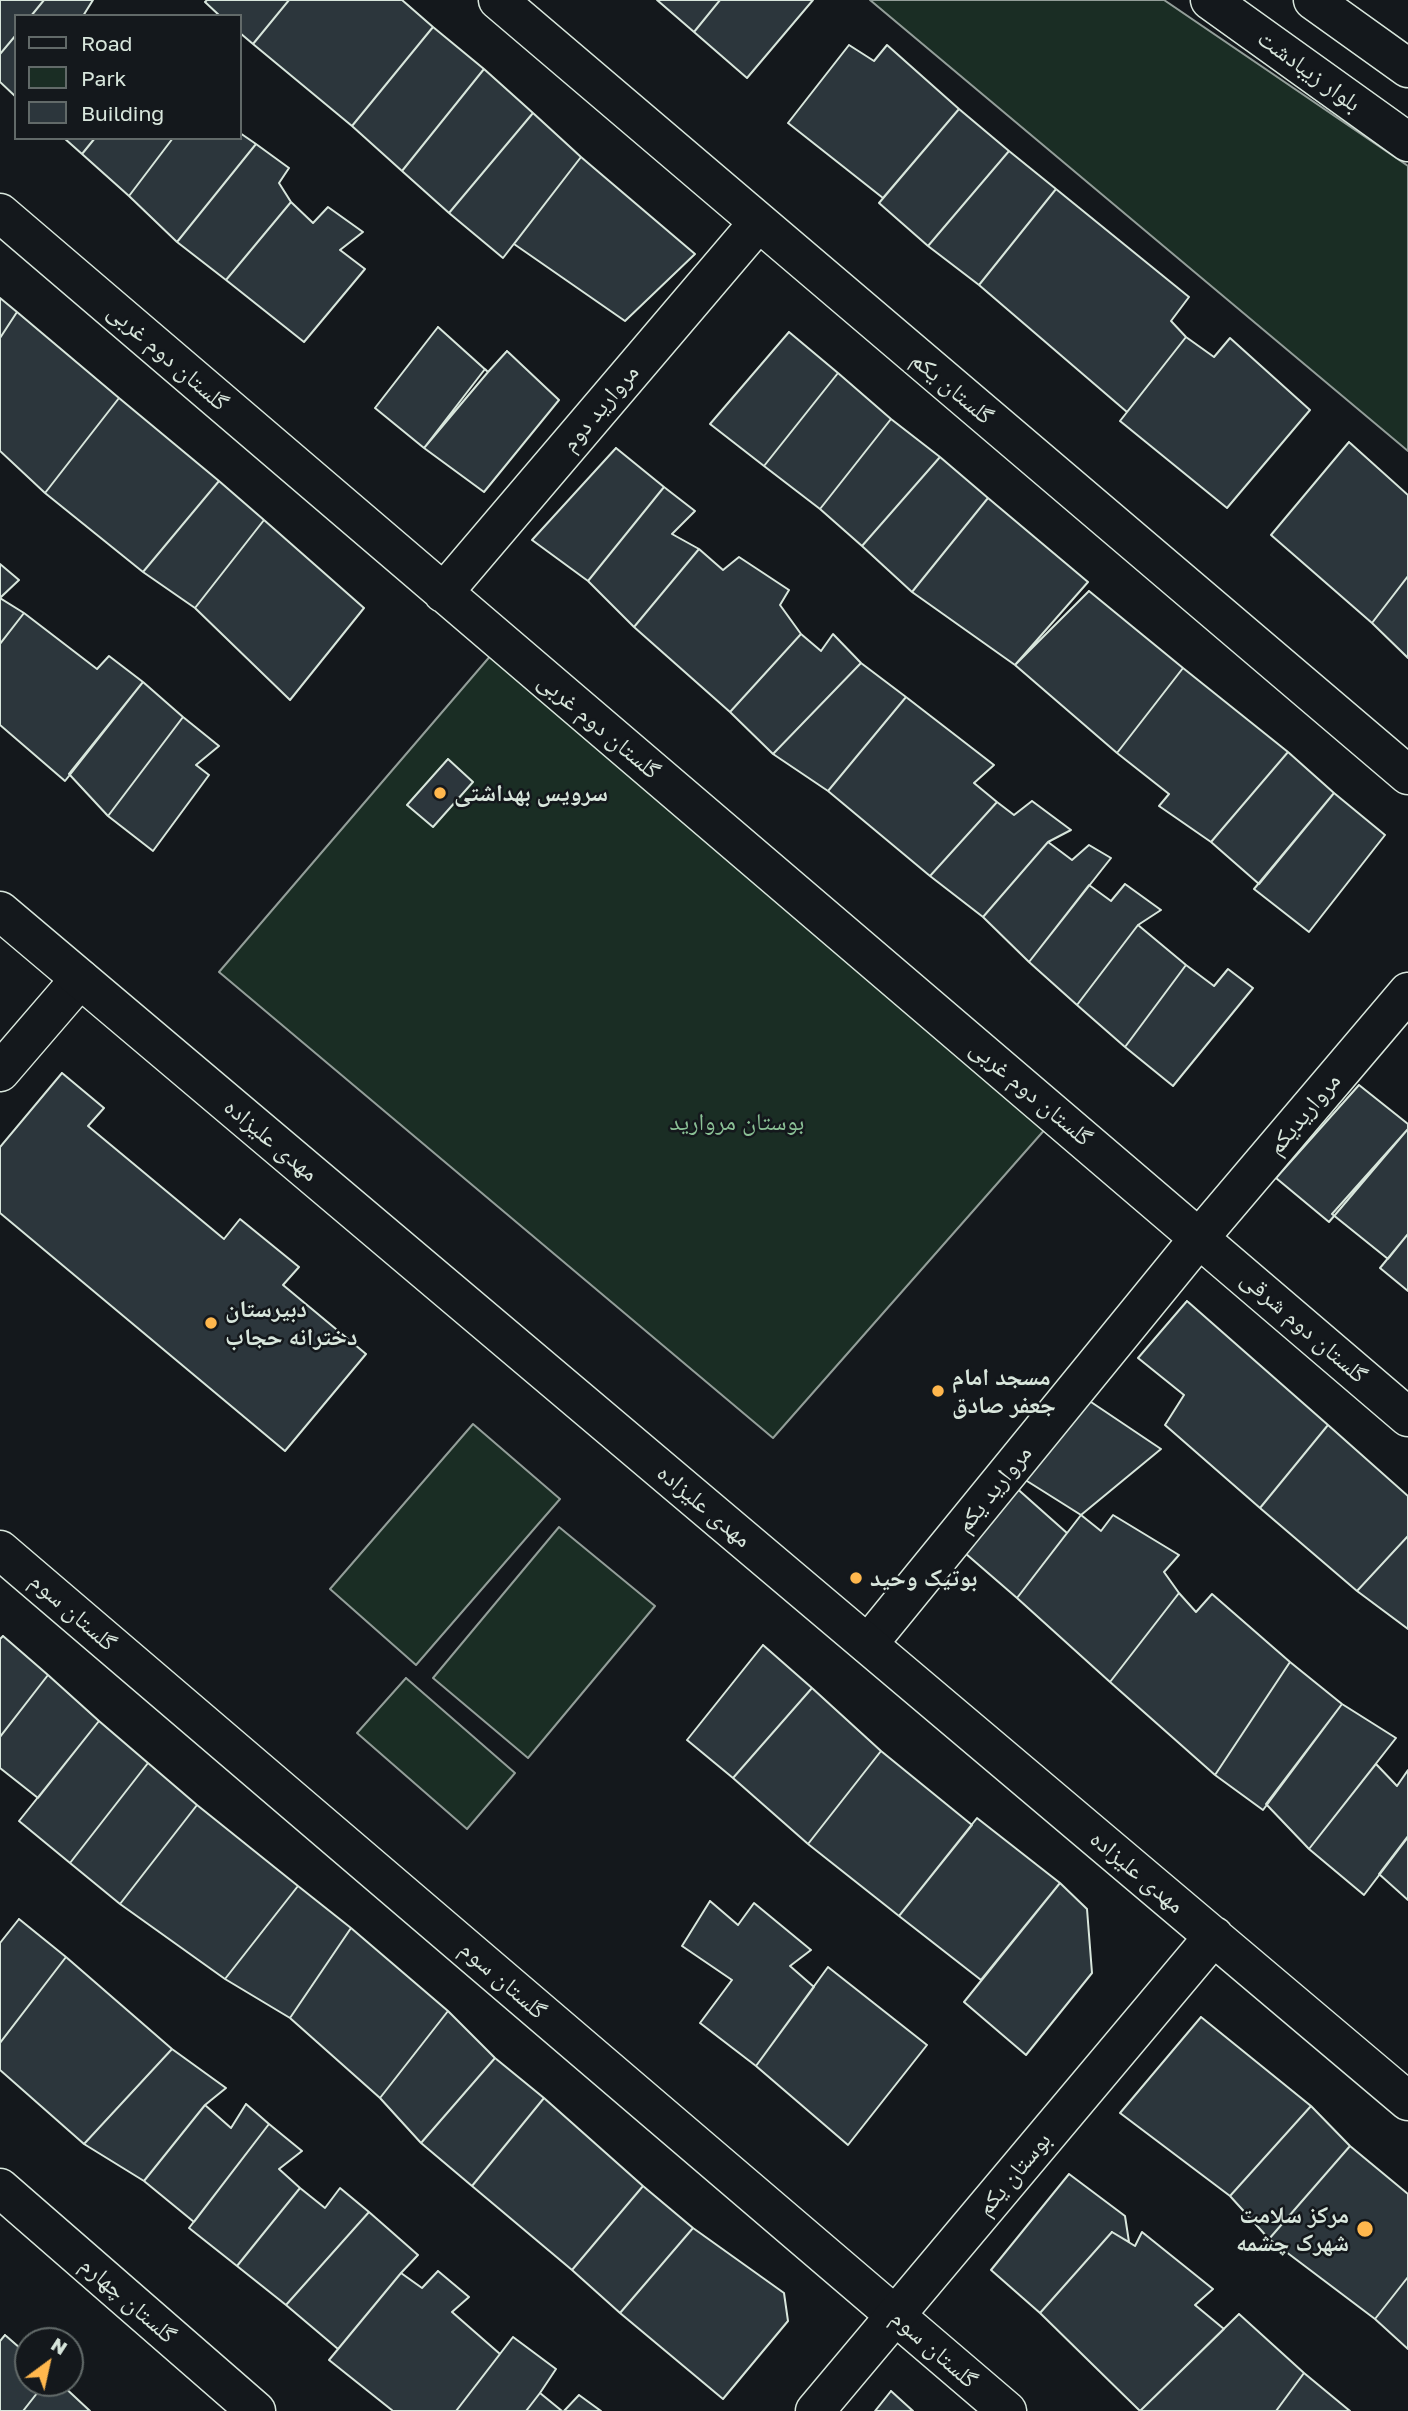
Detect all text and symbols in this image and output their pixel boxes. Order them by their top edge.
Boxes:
legend [14,14,242,140]
street label: بلوار زیبادشت [1252,24,1366,118]
text: Road [81,30,132,56]
text: Park [81,65,126,91]
text: Building [81,100,164,126]
street label: گلستان دوم غربی [102,297,234,417]
street label: گلستان یکم [905,345,999,431]
street label: مروارید دوم [555,358,645,458]
street label: گلستان دوم غربی [532,667,666,785]
place label: سرویس بهداشتی [454,779,608,807]
marker: سرویس بهداشتی [432,785,448,801]
street label: گلستان دوم غربی [964,1034,1098,1152]
street label: مرواریدیکم [1261,1067,1347,1161]
street label: مهدی علیزاده [218,1092,324,1188]
park label: بوستان مروارید [670,1108,804,1136]
street label: گلستان دوم شرقی [1235,1264,1373,1390]
place label: دبیرستان دخترانه حجاب [225,1295,357,1351]
marker: دبیرستان دخترانه حجاب [203,1315,219,1331]
place label: مسجد امام جعفر صادق [952,1363,1056,1419]
marker: مسجد امام جعفر صادق [930,1383,946,1399]
street label: مروارید یکم [950,1439,1038,1539]
street label: مهدی علیزاده [651,1458,757,1554]
place label: بوتیک وحید [870,1564,977,1592]
street label: گلستان سوم [24,1567,122,1657]
marker: بوتیک وحید [848,1570,864,1586]
street label: مهدی علیزاده [1084,1824,1190,1920]
street label: گلستان سوم [454,1935,552,2025]
street label: بوستان یکم [971,2126,1057,2222]
place label: مرکز سلامت شهرک چشمه [1236,2201,1349,2257]
marker: مرکز سلامت شهرک چشمه [1355,2219,1375,2239]
street label: گلستان چهارم [74,2250,182,2350]
street label: گلستان سوم [885,2304,983,2394]
north arrow [14,2327,84,2397]
text: N [47,2332,72,2359]

